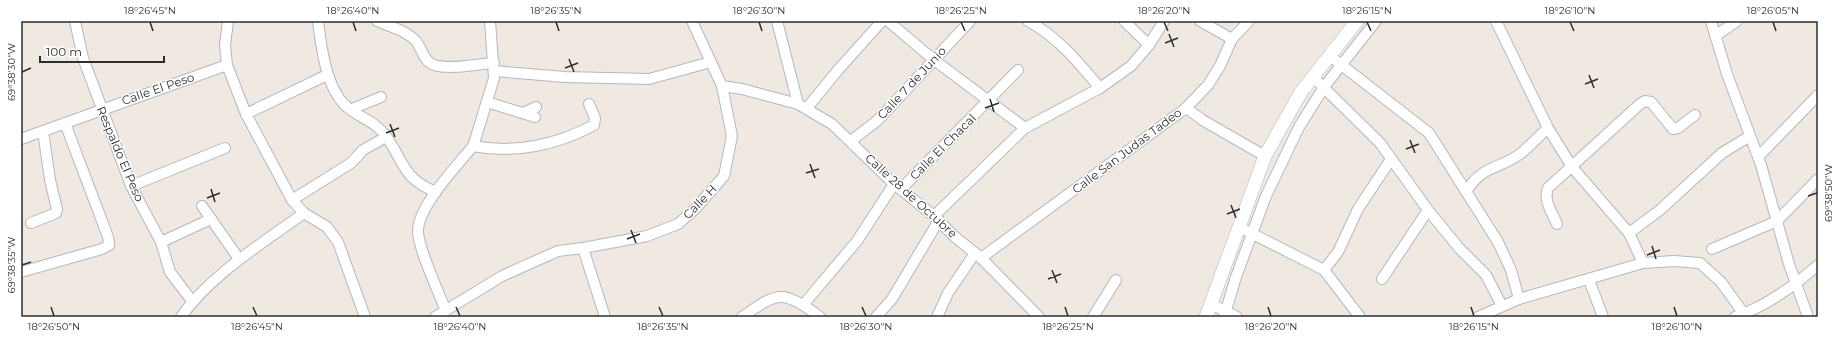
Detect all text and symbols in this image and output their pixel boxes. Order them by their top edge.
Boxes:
text: 18°26'45"N [124,4,176,17]
text: 18°26'40"N [327,4,379,17]
text: 18°26'35"N [530,4,582,17]
text: 18°26'30"N [733,4,785,17]
text: 18°26'25"N [935,4,987,17]
text: 18°26'20"N [1138,4,1190,17]
text: 18°26'15"N [1342,4,1392,17]
text: 18°26'10"N [1545,4,1595,17]
text: 18°26'05"N [1747,4,1799,17]
scale bar [40,38,164,64]
text: 69°38'30"W [5,43,18,101]
street label: Calle 7 de Junio [874,43,949,122]
text: 100 m [46,44,82,59]
street label: Calle El Peso [120,69,196,108]
street label: Respaldo El Peso [94,104,147,204]
street label: Calle San Judas Tadeo [1069,105,1184,197]
street label: Calle El Chacal [906,110,979,183]
street label: Calle 28 de Octubre [862,150,960,241]
text: 69°38'50"W [1822,164,1835,222]
street label: Calle H [680,181,720,222]
text: 69°38'35"W [5,237,18,293]
text: 18°26'50"N [28,320,80,333]
text: 18°26'45"N [231,320,283,333]
text: 18°26'40"N [434,320,486,333]
text: 18°26'35"N [637,320,689,333]
text: 18°26'30"N [840,320,892,333]
text: 18°26'25"N [1042,320,1094,333]
text: 18°26'20"N [1245,320,1297,333]
text: 18°26'15"N [1449,320,1499,333]
text: 18°26'10"N [1652,320,1702,333]

